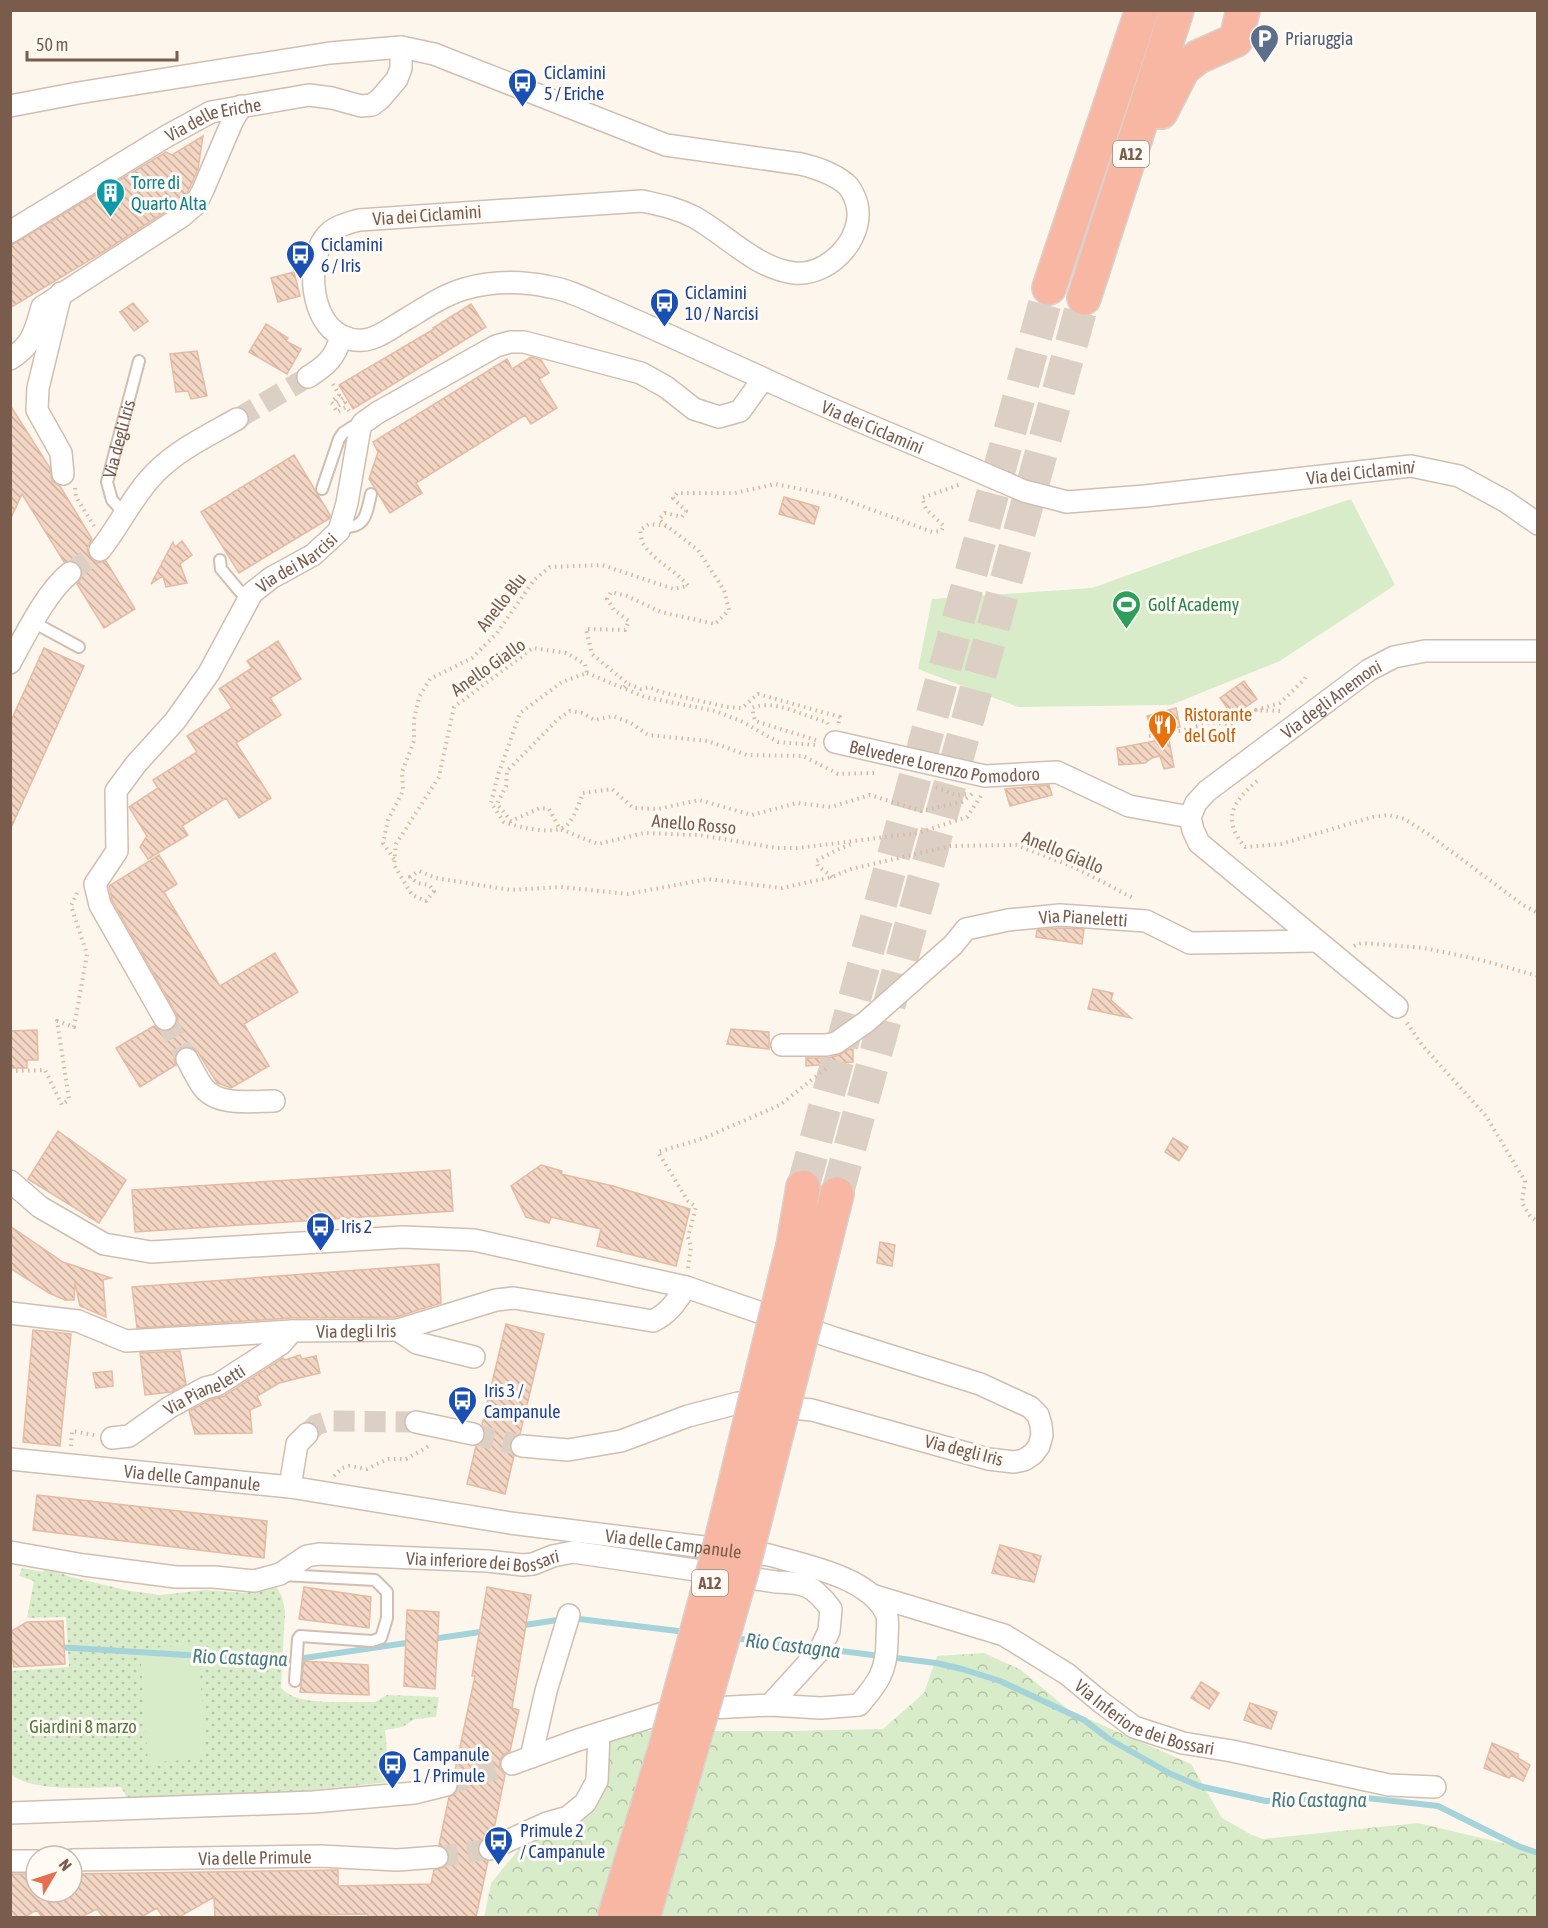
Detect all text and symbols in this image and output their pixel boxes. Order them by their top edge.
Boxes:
parking icon: Priaruggia [1248,22,1280,64]
scale bar [27,24,177,62]
place label: Priaruggia [1285,28,1353,49]
text: 50 m [36,34,68,55]
place label: Ciclamini 5 / Eriche [544,62,606,104]
bus stop icon: Ciclamini 5 / Eriche [507,66,539,108]
street label: Via delle Eriche [161,93,263,146]
road number: A12 [1113,141,1149,167]
place label: Torre di Quarto Alta [131,172,207,214]
building icon: Torre di Quarto Alta [94,176,126,218]
street label: Via dei Ciclamini [372,201,482,229]
place label: Ciclamini 6 / Iris [321,234,383,276]
bus stop icon: Ciclamini 6 / Iris [284,238,316,280]
place label: Ciclamini 10 / Narcisi [685,282,759,324]
bus stop icon: Ciclamini 10 / Narcisi [648,286,680,328]
street label: Via dei Ciclamini [818,396,927,458]
street label: Via degli Iris [98,397,139,480]
street label: Via dei Ciclamini [1305,456,1417,488]
street label: Via dei Narcisi [252,528,341,596]
street label: Anello Blu [472,569,530,635]
sports icon: Golf Academy [1111,588,1143,630]
place label: Golf Academy [1148,594,1239,615]
street label: Anello Giallo [447,634,529,700]
street label: Via degli Anemoni [1277,655,1385,743]
place label: Ristorante del Golf [1184,704,1252,746]
restaurant icon: Ristorante del Golf [1147,708,1179,750]
street label: Belvedere Lorenzo Pomodoro [847,735,1041,787]
street label: Anello Rosso [651,810,737,838]
street label: Anello Giallo [1019,826,1107,878]
street label: Via Pianeletti [1038,905,1128,930]
bus stop icon: Iris 2 [304,1210,336,1252]
place label: Iris 2 [341,1216,372,1237]
street label: Via degli Iris [316,1320,396,1341]
street label: Via Pianeletti [159,1359,249,1419]
place label: Iris 3 / Campanule [484,1380,561,1422]
bus stop icon: Iris 3 / Campanule [447,1384,479,1426]
street label: Via degli Iris [923,1430,1005,1470]
street label: Via delle Campanule [123,1460,261,1494]
street label: Via delle Campanule [604,1524,743,1562]
street label: Via inferiore dei Bossari [406,1545,561,1576]
road number: A12 [692,1570,728,1596]
water label: Rio Castagna [744,1628,842,1662]
water label: Rio Castagna [192,1644,288,1670]
street label: Via Inferiore dei Bossari [1071,1675,1216,1758]
park label: Giardini 8 marzo [29,1716,137,1737]
place label: Campanule 1 / Primule [413,1744,490,1786]
bus stop icon: Campanule 1 / Primule [376,1748,408,1790]
water label: Rio Castagna [1271,1788,1367,1811]
place label: Primule 2 / Campanule [520,1820,605,1862]
bus stop icon: Primule 2 / Campanule [483,1824,515,1866]
north arrow [24,1844,84,1904]
street label: Via delle Primule [198,1846,312,1868]
text: N [56,1855,76,1874]

